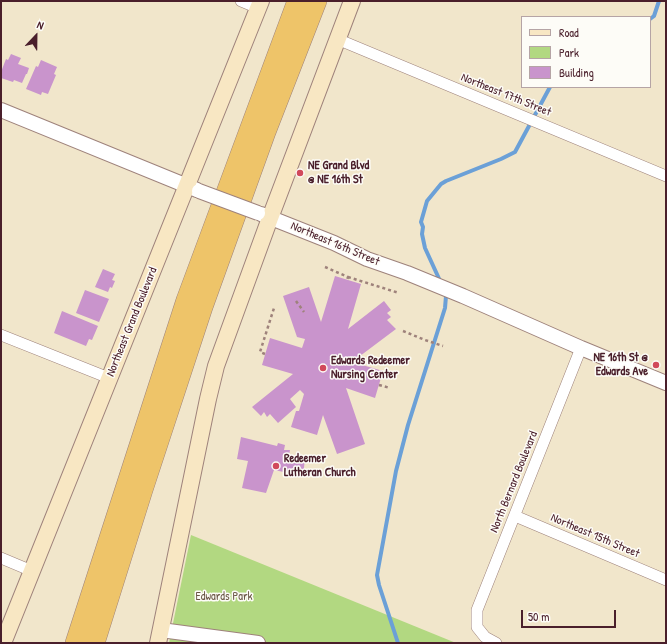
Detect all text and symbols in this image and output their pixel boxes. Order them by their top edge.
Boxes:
north arrow [16,16,56,56]
legend [521,16,651,88]
text: N [35,17,46,32]
text: Road [559,24,579,41]
text: Park [559,44,579,61]
text: Building [559,64,594,81]
street label: Northeast 17th Street [459,70,553,120]
place label: NE Grand Blvd @ NE 16th St [308,159,369,187]
marker: NE Grand Blvd @ NE 16th St [295,168,305,178]
street label: Northeast 16th Street [288,219,382,269]
street label: Northeast Grand Boulevard [104,265,160,379]
place label: NE 16th St @ Edwards Ave [593,351,648,379]
place label: Edwards Redeemer Nursing Center [331,354,410,382]
marker: NE 16th St @ Edwards Ave [651,360,661,370]
marker: Edwards Redeemer Nursing Center [318,363,328,373]
street label: North Bernard Boulevard [487,429,541,535]
place label: Redeemer Lutheran Church [284,452,355,480]
marker: Redeemer Lutheran Church [271,461,281,471]
street label: Northeast 15th Street [548,511,642,561]
park label: Edwards Park [196,590,252,604]
scale bar [523,602,618,628]
text: 50 m [528,608,549,625]

